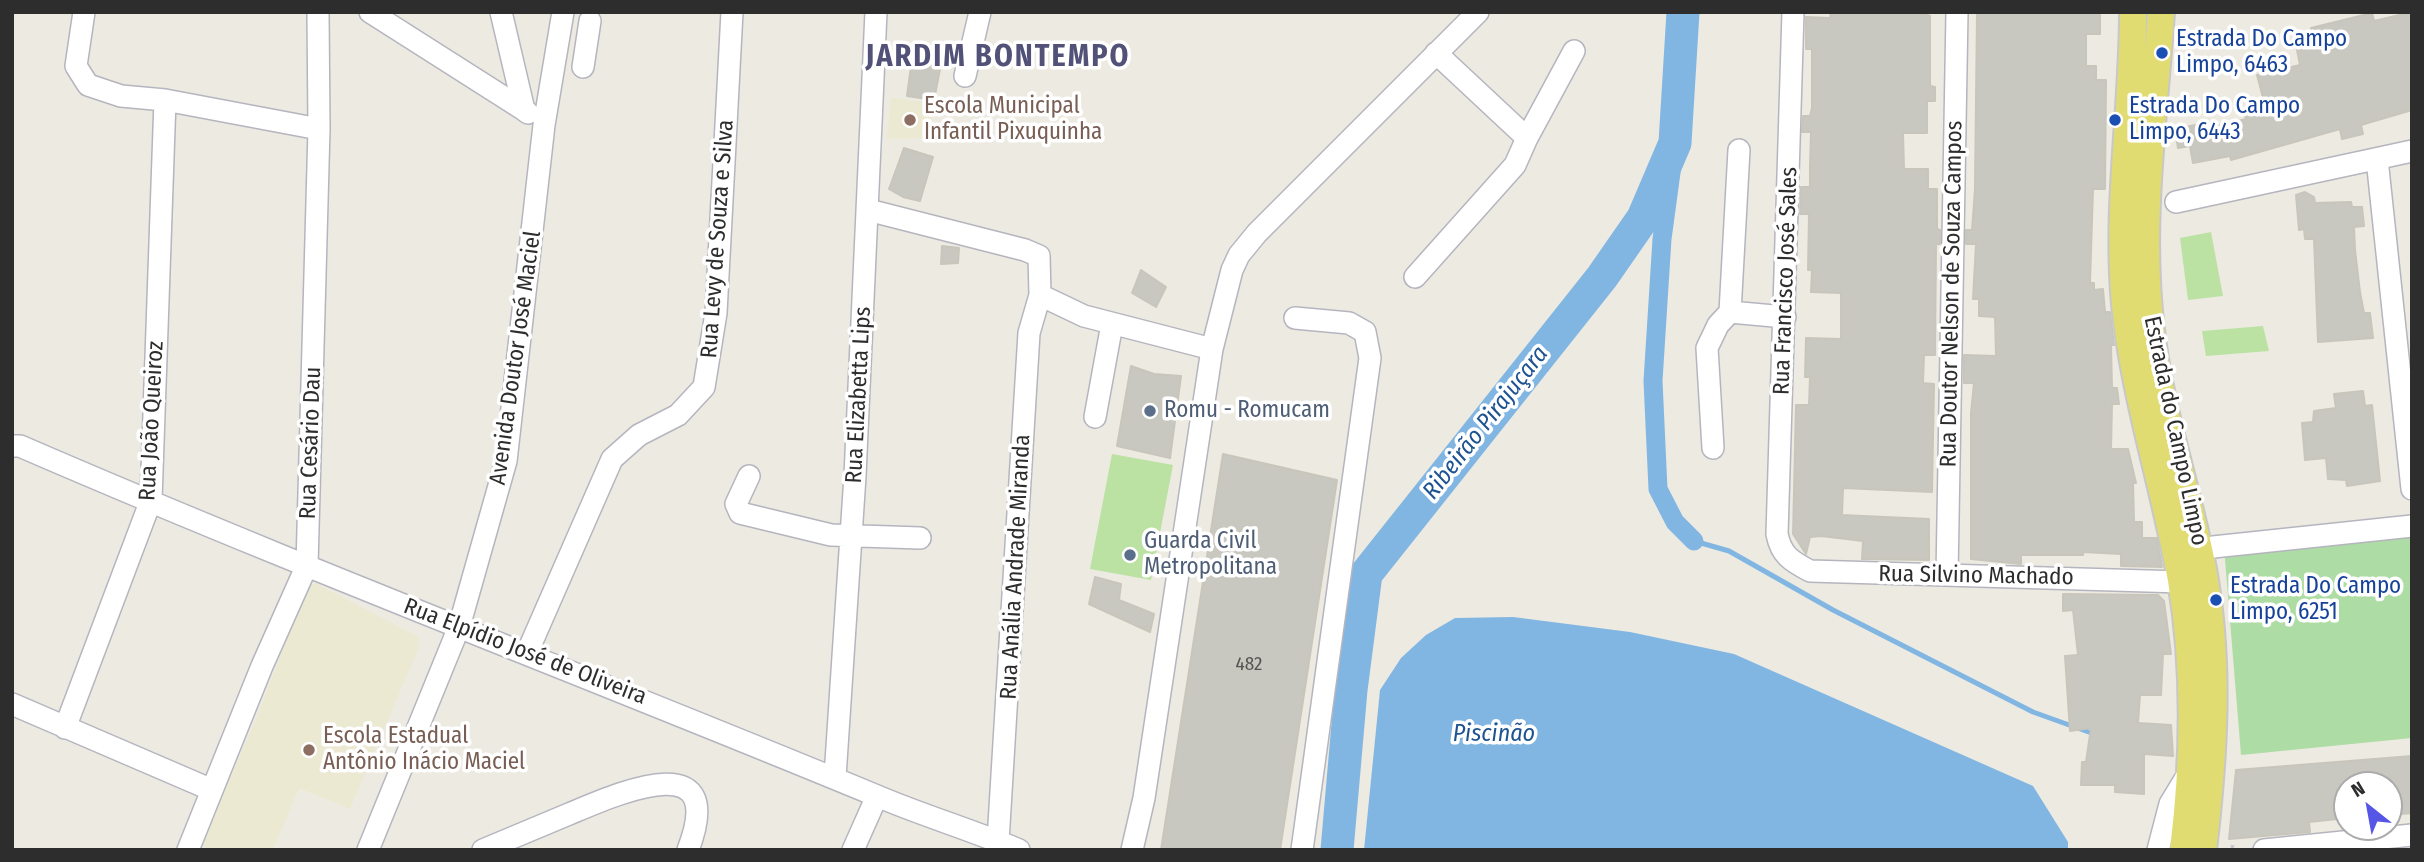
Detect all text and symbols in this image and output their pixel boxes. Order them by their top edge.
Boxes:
place label: Estrada Do Campo Limpo, 6463 [2176,26,2347,80]
district label: JARDIM BONTEMPO [867,40,1129,76]
marker: Estrada Do Campo Limpo, 6463 [2154,45,2170,61]
place label: Escola Municipal Infantil Pixuquinha [924,93,1102,147]
place label: Estrada Do Campo Limpo, 6443 [2129,93,2300,147]
marker: Escola Municipal Infantil Pixuquinha [902,112,918,128]
marker: Estrada Do Campo Limpo, 6443 [2107,112,2123,128]
street label: Rua Levy de Souza e Silva [696,119,740,359]
street label: Rua Doutor Nelson de Souza Campos [1935,120,1969,468]
street label: Rua Francisco José Sales [1768,167,1804,395]
street label: Avenida Doutor José Maciel [484,229,548,487]
street label: Rua Elizabetta Lips [841,306,877,484]
street label: Estrada do Campo Limpo [2137,314,2213,548]
street label: Rua João Queiroz [134,340,170,502]
water label: Ribeirão Pirajuçara [1417,341,1555,505]
street label: Rua Cesário Dau [295,366,327,520]
place label: Romu - Romucam [1164,397,1330,425]
marker: Romu - Romucam [1142,403,1158,419]
street label: Rua Anália Andrade Miranda [995,434,1037,700]
place label: Guarda Civil Metropolitana [1144,528,1277,582]
marker: Guarda Civil Metropolitana [1122,547,1138,563]
street label: Rua Silvino Machado [1878,560,2074,592]
place label: Estrada Do Campo Limpo, 6251 [2230,573,2401,627]
marker: Estrada Do Campo Limpo, 6251 [2208,592,2224,608]
street label: Rua Elpídio José de Oliveira [400,593,650,711]
house number: 482 [1236,654,1262,676]
water label: Piscinão [1453,720,1535,748]
place label: Escola Estadual Antônio Inácio Maciel [323,723,525,777]
marker: Escola Estadual Antônio Inácio Maciel [301,742,317,758]
north arrow [2333,771,2403,841]
text: N [2347,776,2369,802]

